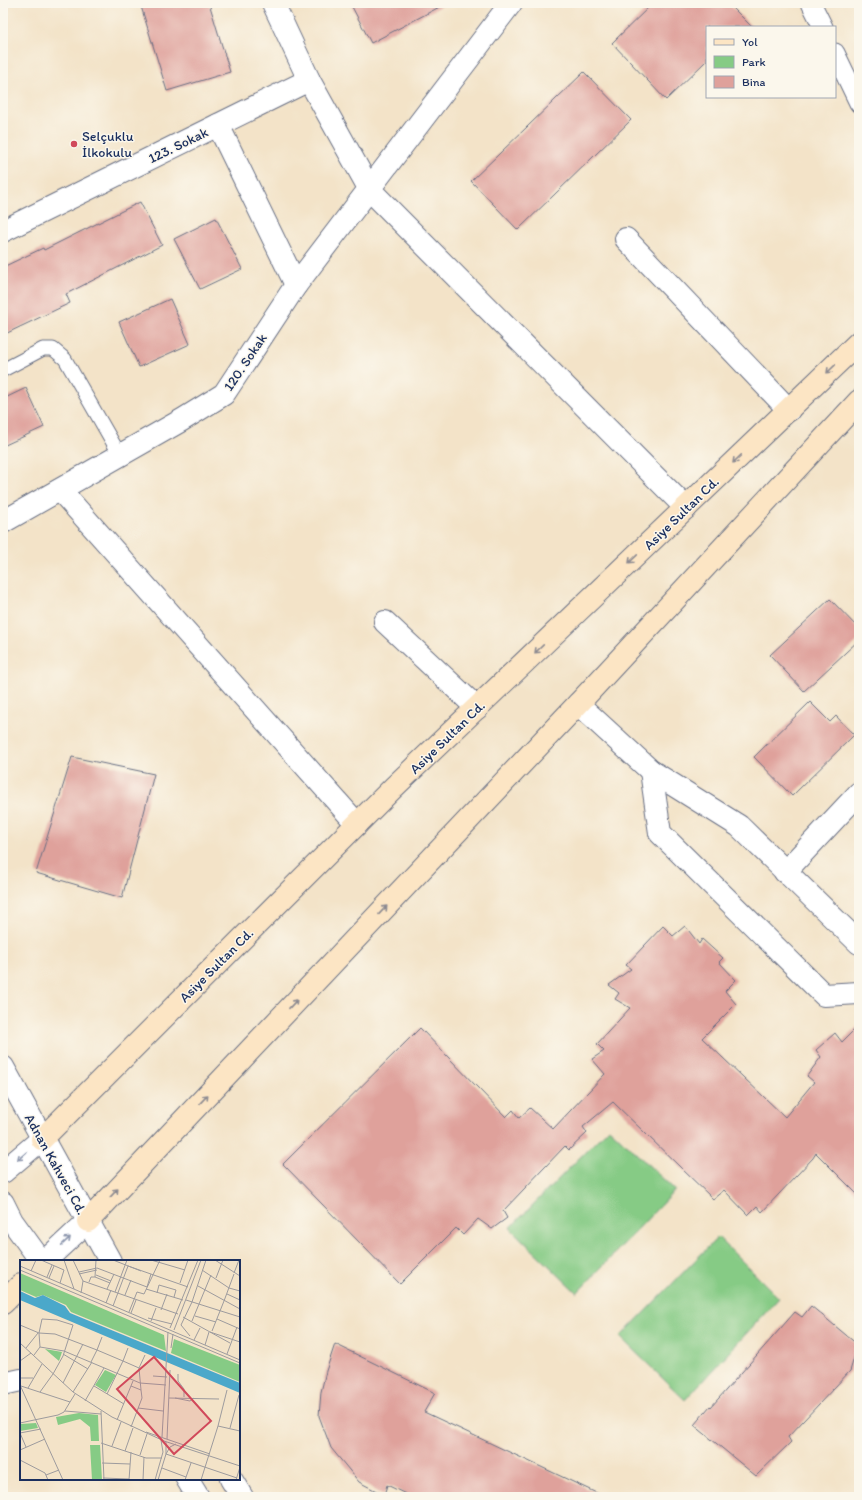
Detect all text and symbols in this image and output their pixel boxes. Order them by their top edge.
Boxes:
legend [706,26,836,98]
text: Yol [742,35,758,49]
text: Park [742,55,766,69]
text: Bina [742,75,766,89]
street label: 123. Sokak [146,124,211,167]
place label: Selçuklu İlkokulu [82,128,134,161]
marker: Selçuklu İlkokulu [69,139,79,149]
street label: 120. Sokak [220,330,271,394]
one-way arrow [826,364,836,374]
one-way arrow [732,454,742,464]
street label: Asiye Sultan Cd. [640,473,722,554]
one-way arrow [628,554,638,564]
one-way arrow [534,644,544,654]
street label: Asiye Sultan Cd. [406,697,488,778]
one-way arrow [378,905,387,915]
street label: Asiye Sultan Cd. [176,925,257,1006]
one-way arrow [288,999,298,1009]
one-way arrow [199,1094,209,1104]
street label: Adnan Kahveci Cd. [21,1111,90,1218]
one-way arrow [17,1151,28,1160]
one-way arrow [110,1188,119,1198]
one-way arrow [61,1236,71,1246]
inset map [20,1260,240,1480]

